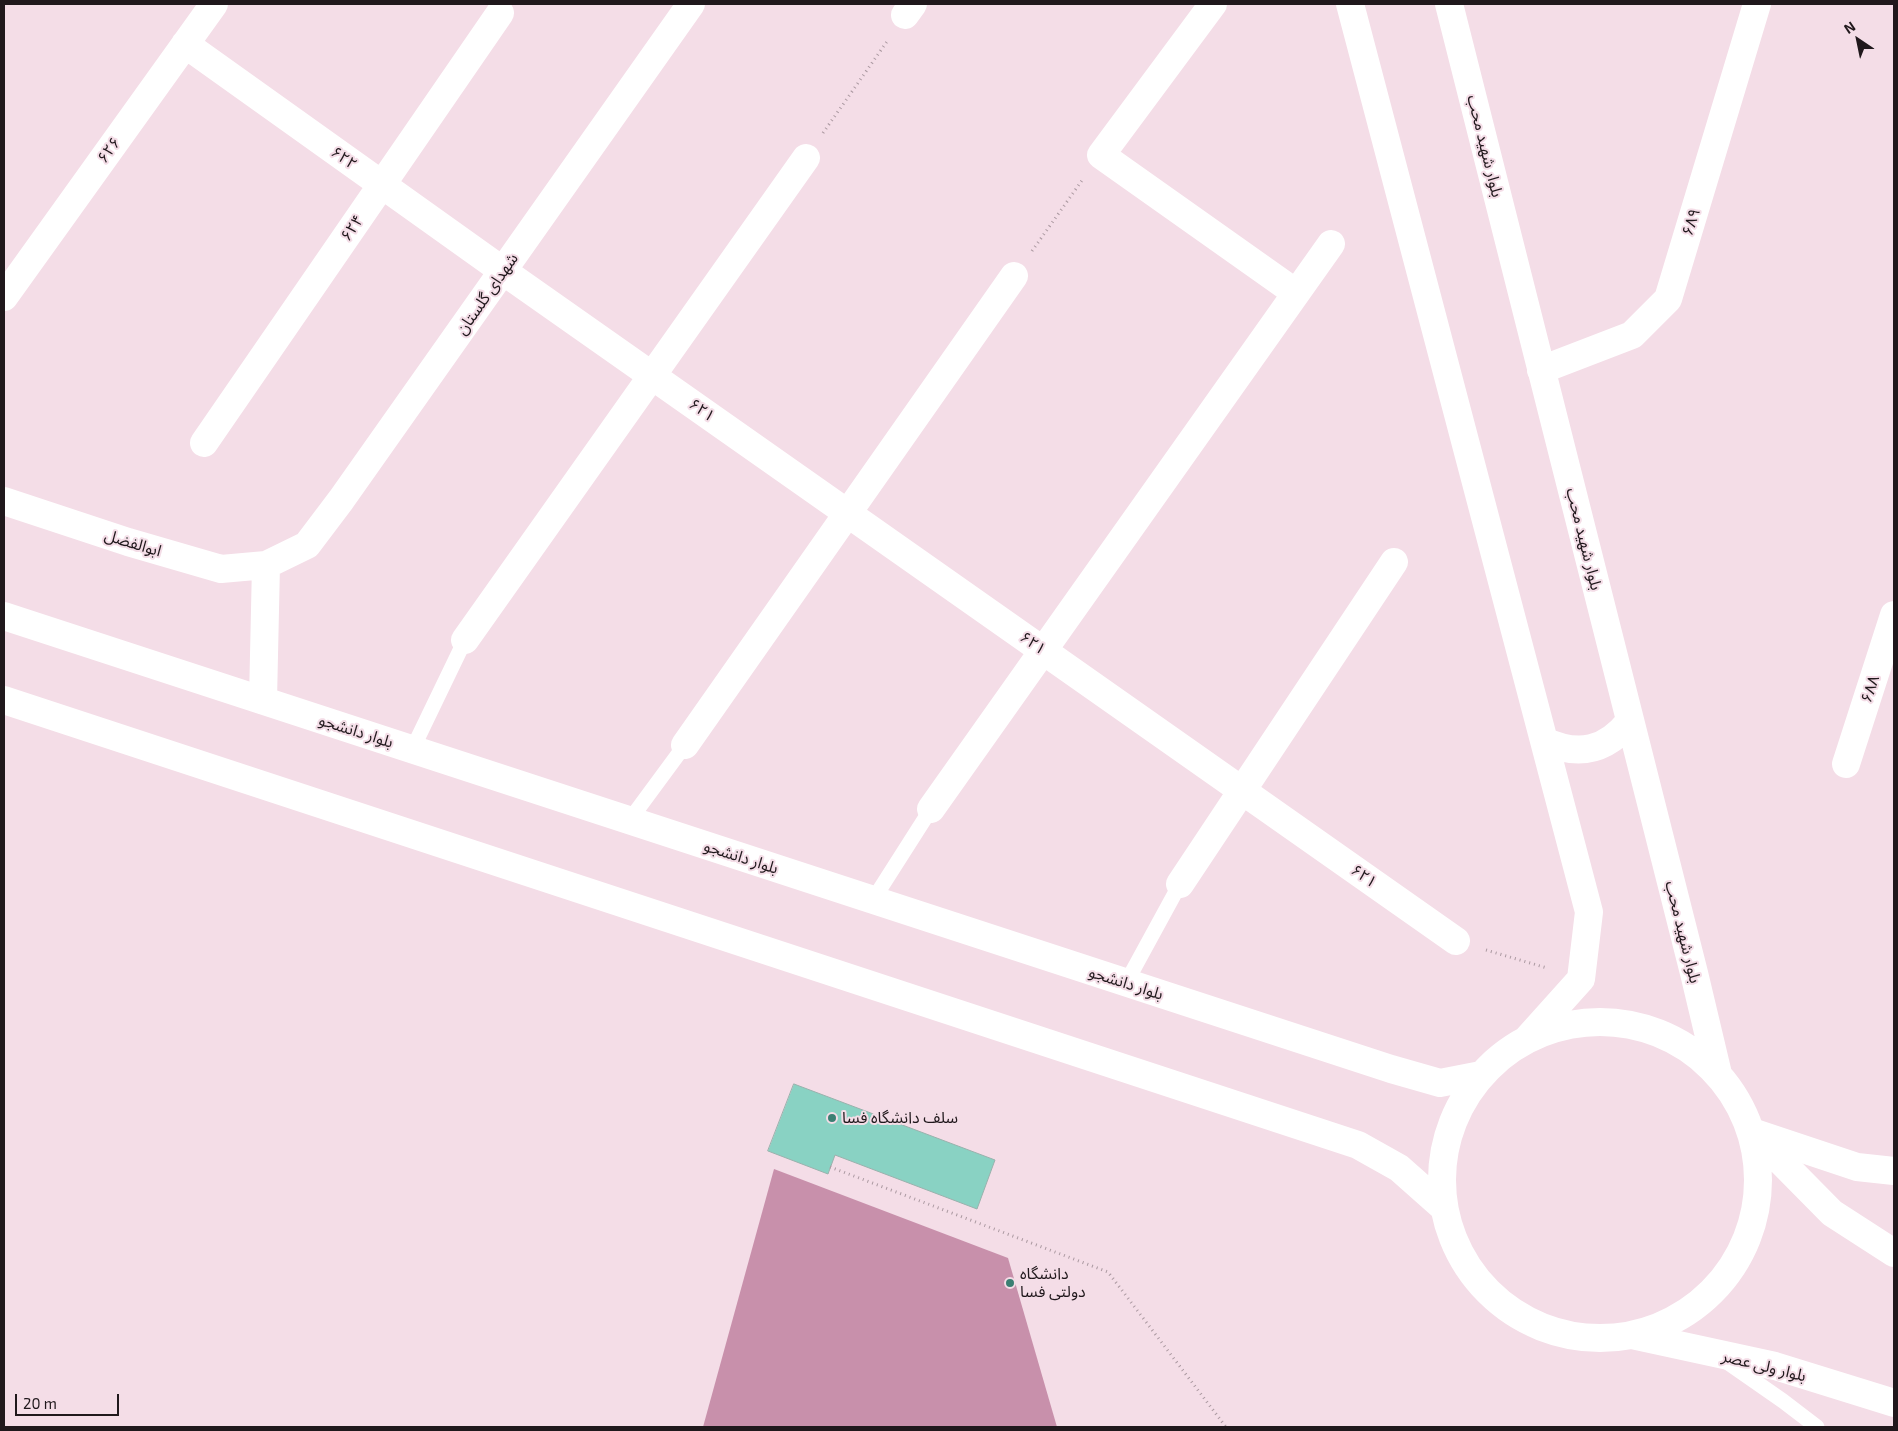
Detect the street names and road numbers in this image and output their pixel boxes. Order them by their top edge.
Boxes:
street label: بلوار شهید محب [1463,93,1507,199]
street label: ۶۲۶ [93,133,125,167]
street label: ۶۲۲ [327,142,361,174]
street label: ۶۸۹ [1678,206,1704,238]
street label: ۶۲۴ [336,211,368,245]
street label: شهدای گلستان [452,249,522,339]
street label: ۶۲۱ [685,394,719,426]
street label: بلوار شهید محب [1562,486,1606,592]
street label: ابوالفضل [102,525,164,561]
street label: ۶۲۱ [1016,627,1050,659]
street label: ۶۸۸ [1857,673,1883,705]
street label: بلوار دانشجو [316,710,396,752]
street label: بلوار دانشجو [701,836,781,878]
street label: ۶۲۱ [1347,860,1381,892]
street label: بلوار شهید محب [1661,879,1705,985]
street label: بلوار دانشجو [1086,962,1166,1004]
street label: بلوار ولی عصر [1720,1346,1808,1386]

